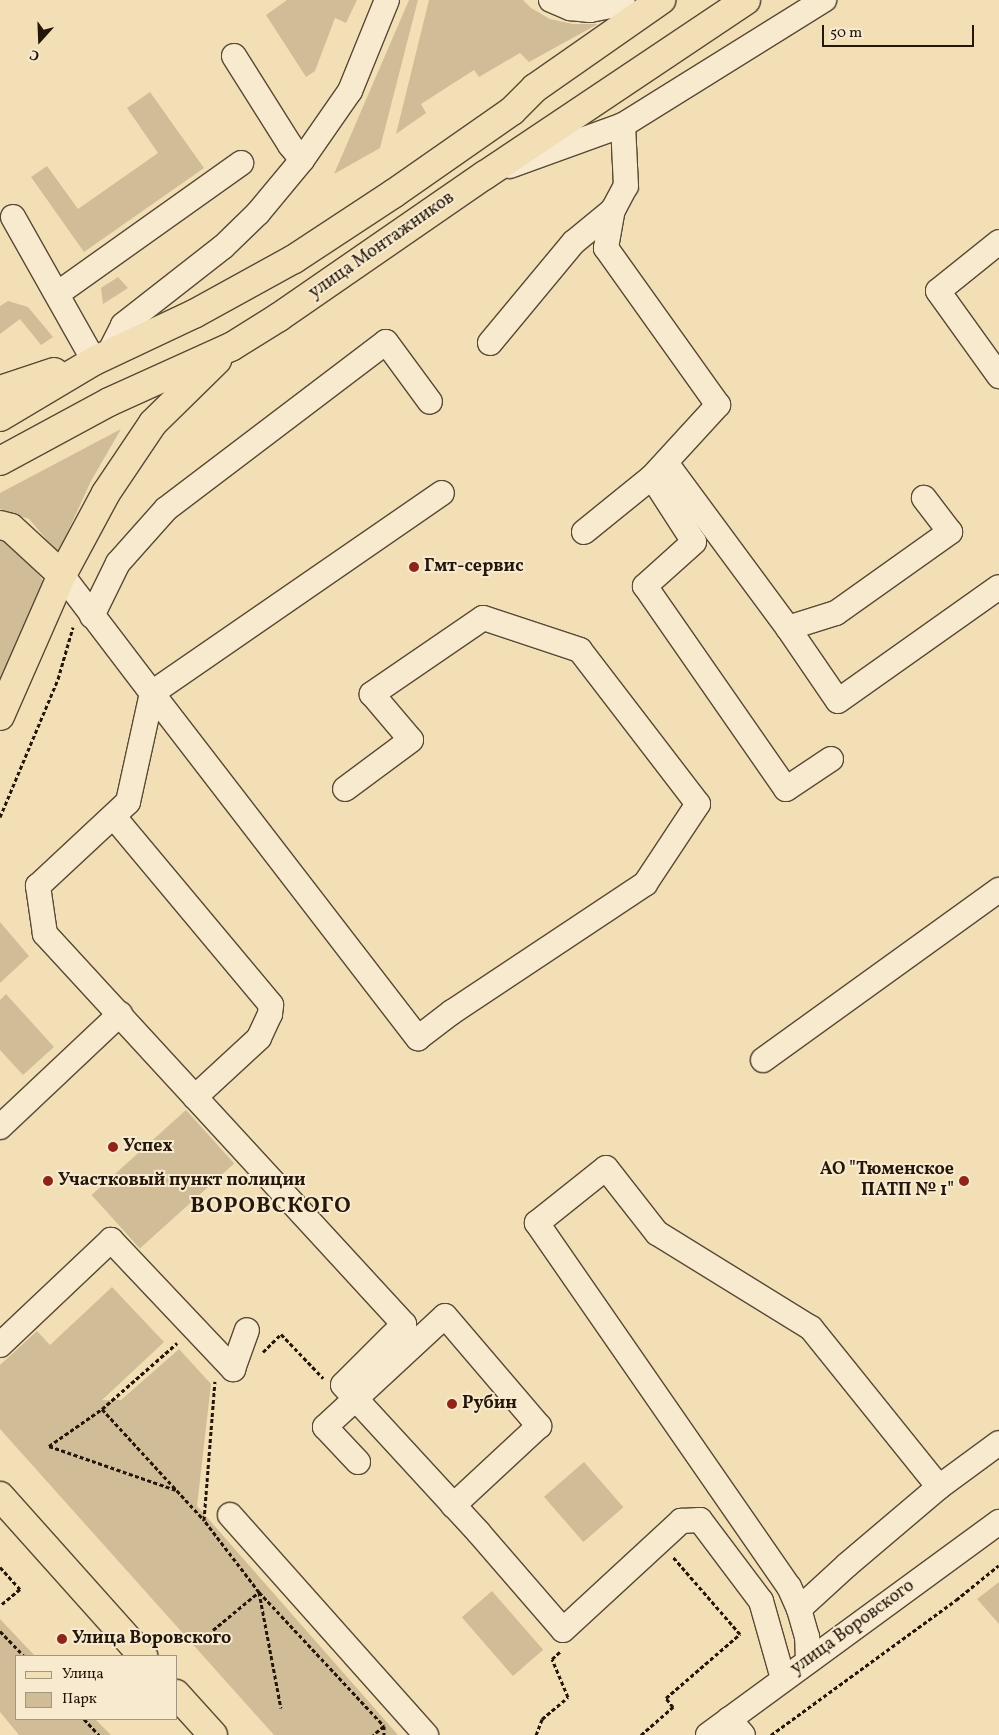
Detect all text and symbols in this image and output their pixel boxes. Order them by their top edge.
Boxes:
north arrow [15,15,65,65]
scale bar [824,15,976,47]
text: 50 m [830,23,862,44]
text: С [27,44,42,65]
street label: улица Монтажников [305,188,459,304]
place label: Гмт-сервис [424,556,524,578]
marker: Гмт-сервис [408,561,420,573]
place label: Успех [123,1136,173,1158]
marker: Успех [107,1141,119,1153]
place label: АО "Тюменское ПАТП № 1" [820,1160,954,1202]
place label: Участковый пункт полиции [58,1170,306,1192]
marker: Участковый пункт полиции [42,1175,54,1187]
marker: АО "Тюменское ПАТП № 1" [958,1175,970,1187]
district label: ВОРОВСКОГО [189,1194,353,1220]
place label: Рубин [462,1393,517,1415]
marker: Рубин [446,1398,458,1410]
street label: улица Воровского [787,1576,919,1680]
place label: Улица Воровского [72,1628,231,1650]
marker: Улица Воровского [56,1633,68,1645]
legend [15,1655,178,1720]
text: Улица [62,1664,104,1685]
text: Парк [62,1689,97,1710]

